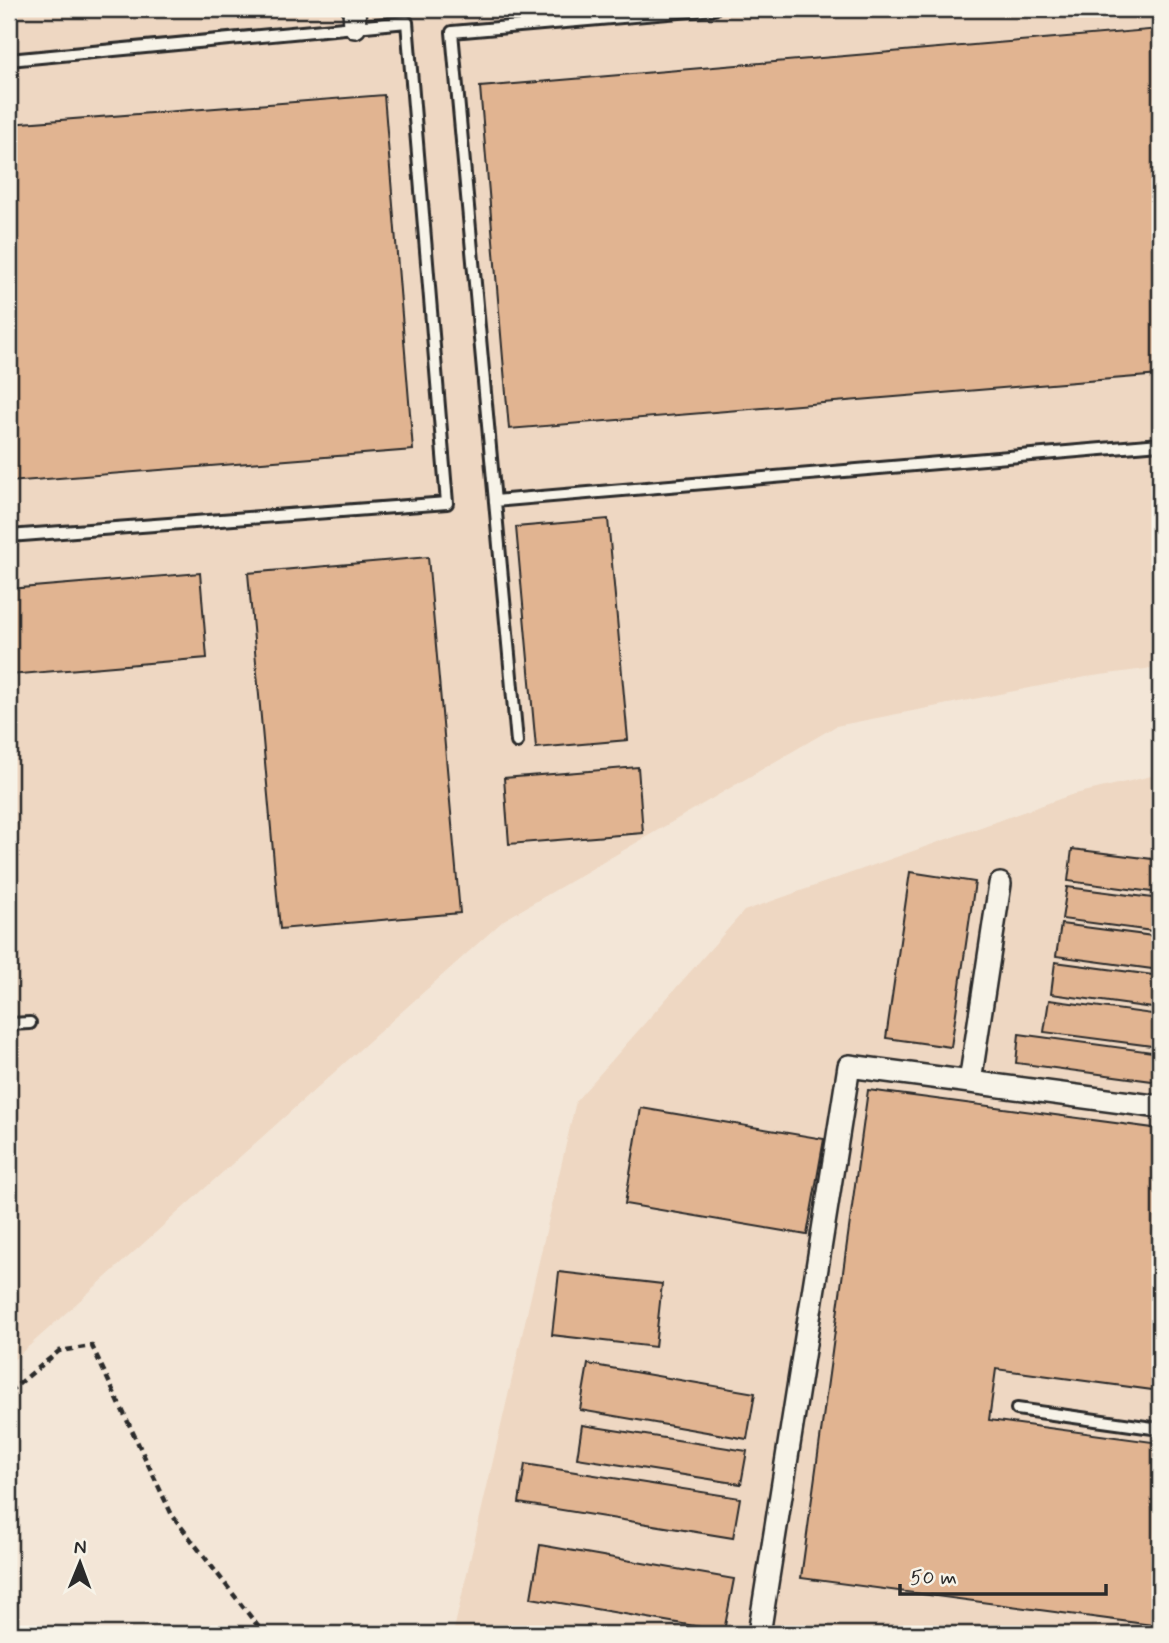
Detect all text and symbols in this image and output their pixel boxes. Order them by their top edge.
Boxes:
north arrow [46,1528,116,1598]
text: N [74,1535,87,1560]
scale bar [900,1552,1106,1596]
text: 50 m [910,1564,957,1592]

